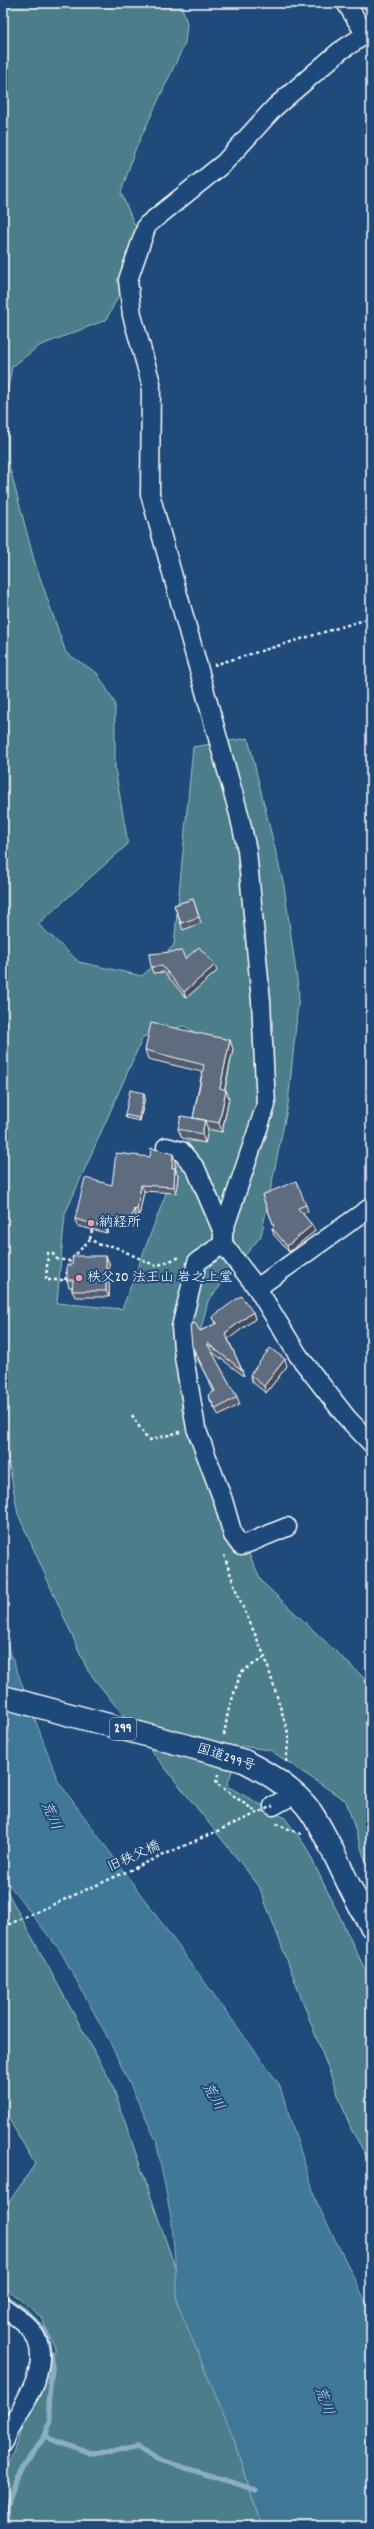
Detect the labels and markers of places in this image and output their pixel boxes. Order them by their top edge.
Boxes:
place label: 納経所 [99,1213,141,1233]
marker: 納経所 [86,1218,96,1228]
place label: 秩父20 法王山 岩之上堂 [87,1268,233,1288]
marker: 秩父20 法王山 岩之上堂 [74,1273,84,1283]

